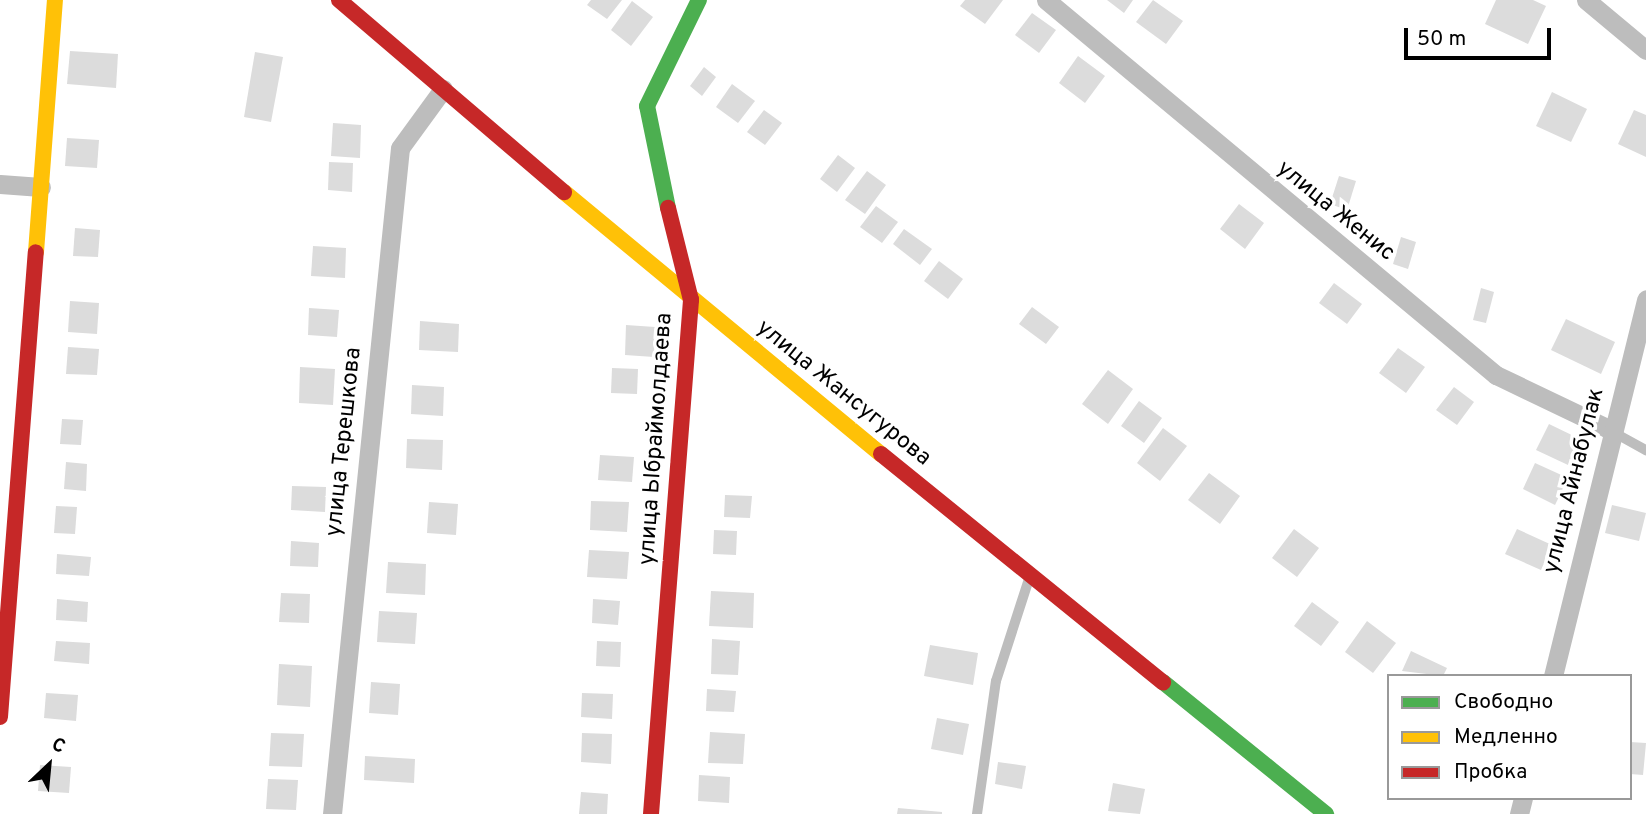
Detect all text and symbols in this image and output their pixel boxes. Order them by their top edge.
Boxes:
scale bar [1408,14,1555,58]
text: 50 m [1417,26,1466,53]
street label: улица Женис [1270,156,1400,268]
street label: улица Ыбраймолдаева [634,312,680,566]
street label: улица Жансугурова [750,315,936,473]
street label: улица Терешкова [321,346,369,538]
street label: улица Айнабулак [1538,385,1612,577]
legend [1387,674,1632,800]
text: Свободно [1454,689,1553,716]
text: Медленно [1454,724,1558,751]
north arrow [14,730,84,800]
text: С [47,733,69,760]
text: Пробка [1454,759,1527,786]

